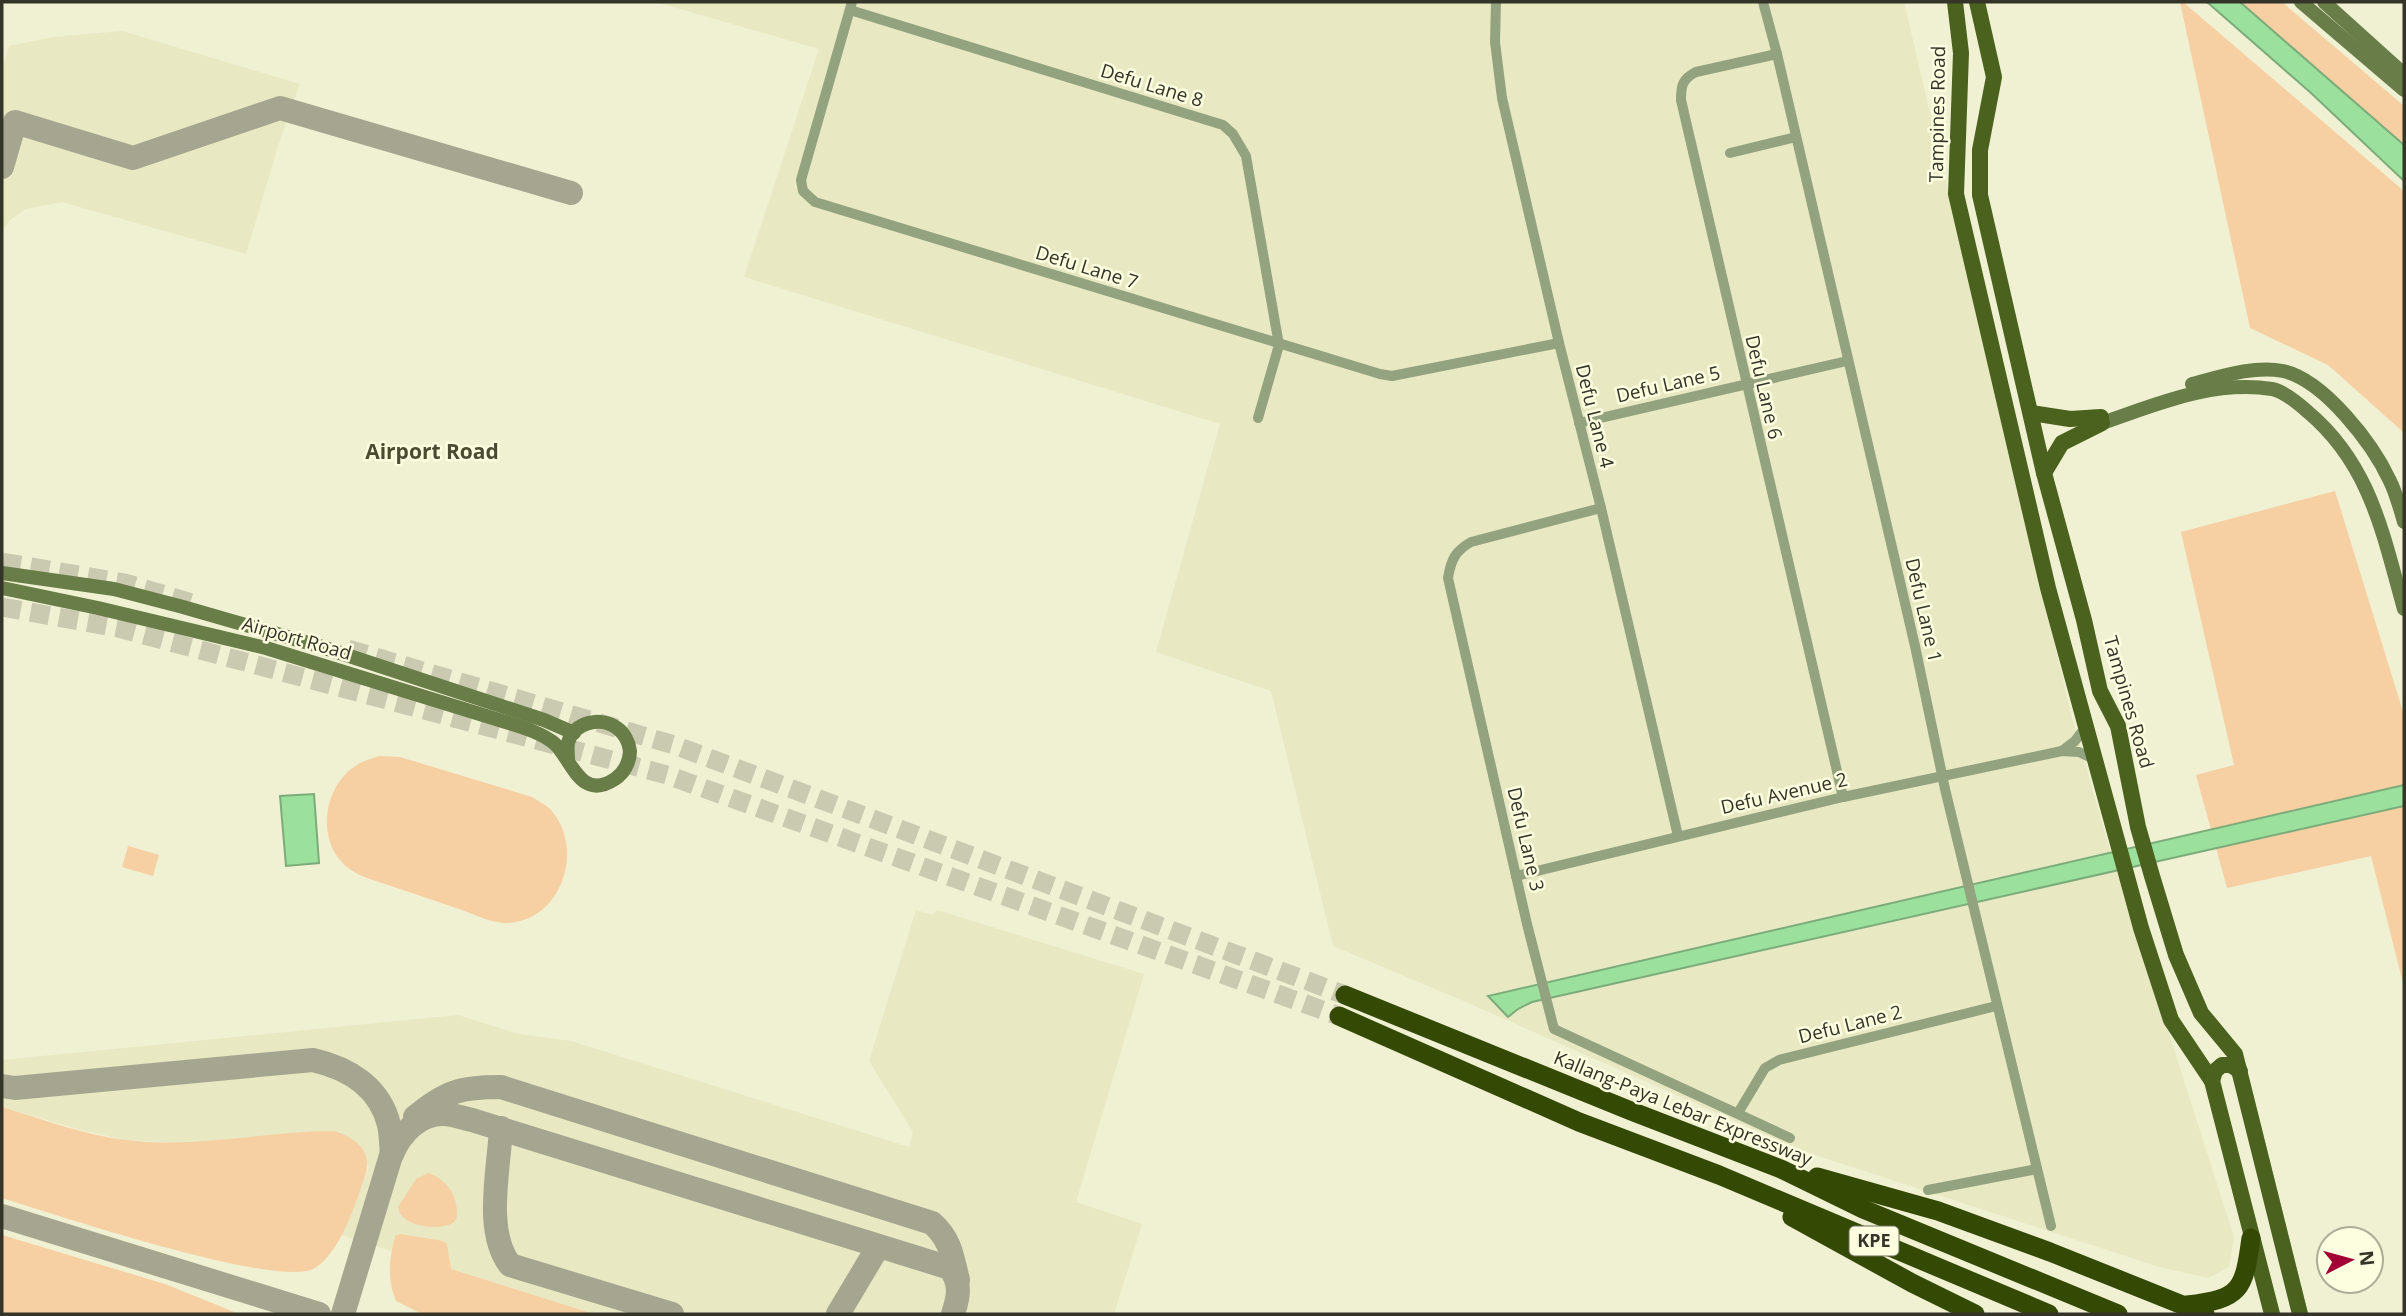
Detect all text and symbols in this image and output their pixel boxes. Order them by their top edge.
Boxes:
street label: Tampines Road [1923,45,1951,183]
street label: Defu Lane 8 [1098,57,1206,113]
street label: Defu Lane 7 [1033,239,1141,295]
street label: Defu Lane 6 [1739,332,1789,442]
street label: Defu Lane 5 [1613,359,1723,409]
street label: Defu Lane 4 [1570,361,1620,471]
district label: Airport Road [365,437,499,465]
street label: Defu Lane 1 [1899,555,1949,665]
street label: Airport Road [239,610,355,666]
street label: Tampines Road [2098,633,2160,771]
street label: Defu Avenue 2 [1718,766,1850,820]
street label: Defu Lane 3 [1501,784,1551,894]
street label: Defu Lane 2 [1795,999,1905,1049]
street label: Kallang-Paya Lebar Expressway [1550,1044,1816,1172]
north arrow [2315,1225,2385,1295]
road number: KPE [1850,1226,1898,1256]
text: N [2353,1249,2381,1267]

